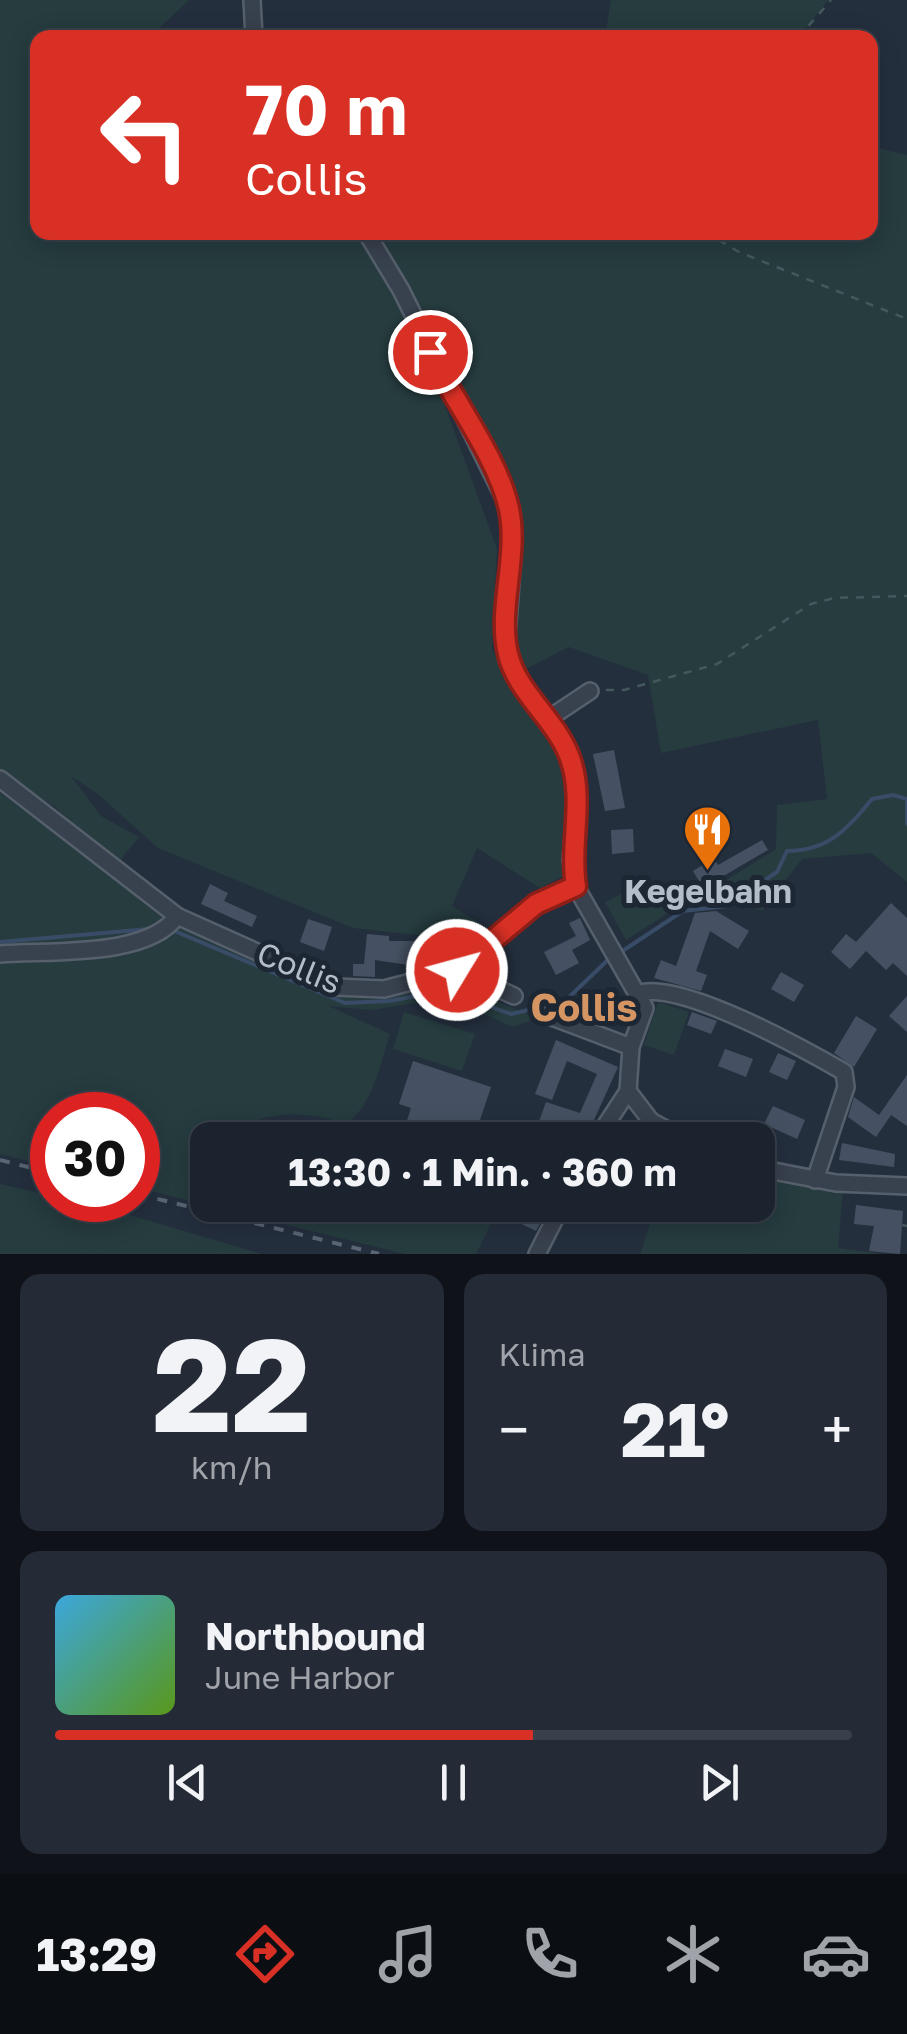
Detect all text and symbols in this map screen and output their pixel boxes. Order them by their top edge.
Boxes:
text: 70 m [245,66,407,150]
icon: left [80,70,210,200]
text: Collis [245,151,367,205]
pin [388,310,473,395]
icon: arrive [403,325,458,380]
restaurant icon: Kegelbahn [682,804,734,872]
place label: Kegelbahn [624,872,792,910]
position arrow [405,918,509,1022]
street label: Collis [252,933,347,1001]
district label: Collis [531,984,637,1029]
speed limit sign: 30 [30,1092,160,1222]
text: 13:30 · 1 Min. · 360 m [288,1149,677,1194]
text: 22 [152,1305,311,1461]
text: Klima [499,1335,585,1373]
text: 21° [621,1383,730,1474]
text: − [499,1396,529,1462]
text: + [822,1396,852,1462]
text: km/h [191,1448,272,1486]
text: Northbound [205,1613,426,1658]
text: June Harbor [205,1658,395,1696]
icon: previous [160,1755,215,1810]
icon: pause [426,1755,481,1810]
icon: next [692,1755,747,1810]
icon: directions [230,1919,300,1989]
icon: music [373,1919,443,1989]
icon: phone [515,1919,585,1989]
icon: climate [658,1919,728,1989]
icon: car [801,1919,871,1989]
text: 13:29 [36,1927,157,1981]

